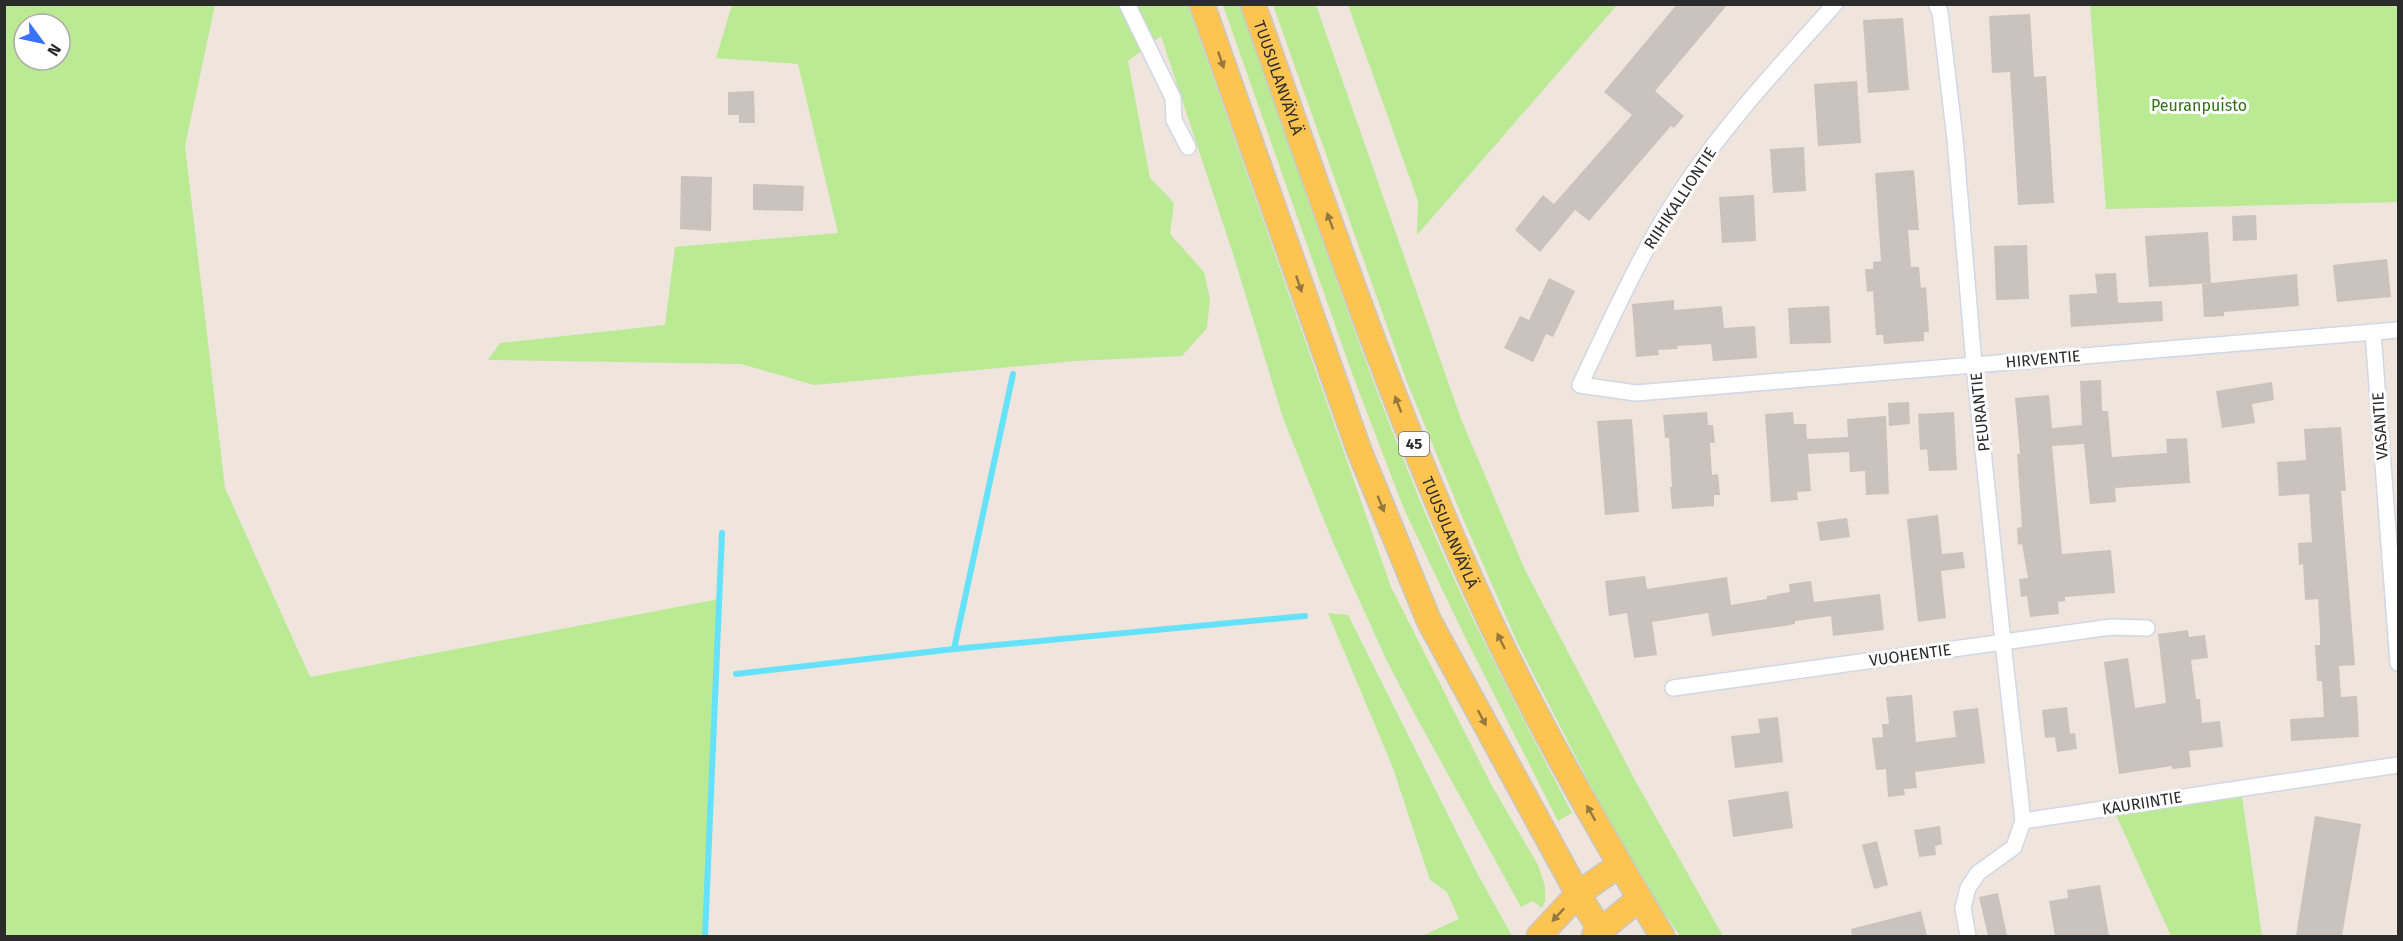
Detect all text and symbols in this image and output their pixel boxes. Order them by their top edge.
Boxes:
north arrow [12,12,72,72]
street label: TUUSULANVÄYLÄ [1250,18,1308,138]
text: N [43,40,65,60]
one-way arrow [1217,51,1227,69]
park label: Peuranpuisto [2151,96,2247,115]
street label: RIIHIKALLIONTIE [1640,144,1720,252]
one-way arrow [1325,212,1335,230]
one-way arrow [1294,275,1304,293]
street label: HIRVENTIE [2005,346,2081,372]
street label: PEURANTIE [1966,371,1994,453]
street label: VASANTIE [2368,391,2392,461]
one-way arrow [1393,395,1402,413]
road number: 45 [1399,432,1429,456]
street label: TUUSULANVÄYLÄ [1418,473,1483,592]
one-way arrow [1377,495,1386,513]
one-way arrow [1496,632,1505,649]
street label: VUOHENTIE [1868,640,1952,670]
one-way arrow [1477,710,1487,727]
street label: KAURIINTIE [2101,787,2183,819]
one-way arrow [1586,805,1596,822]
one-way arrow [1552,907,1565,922]

